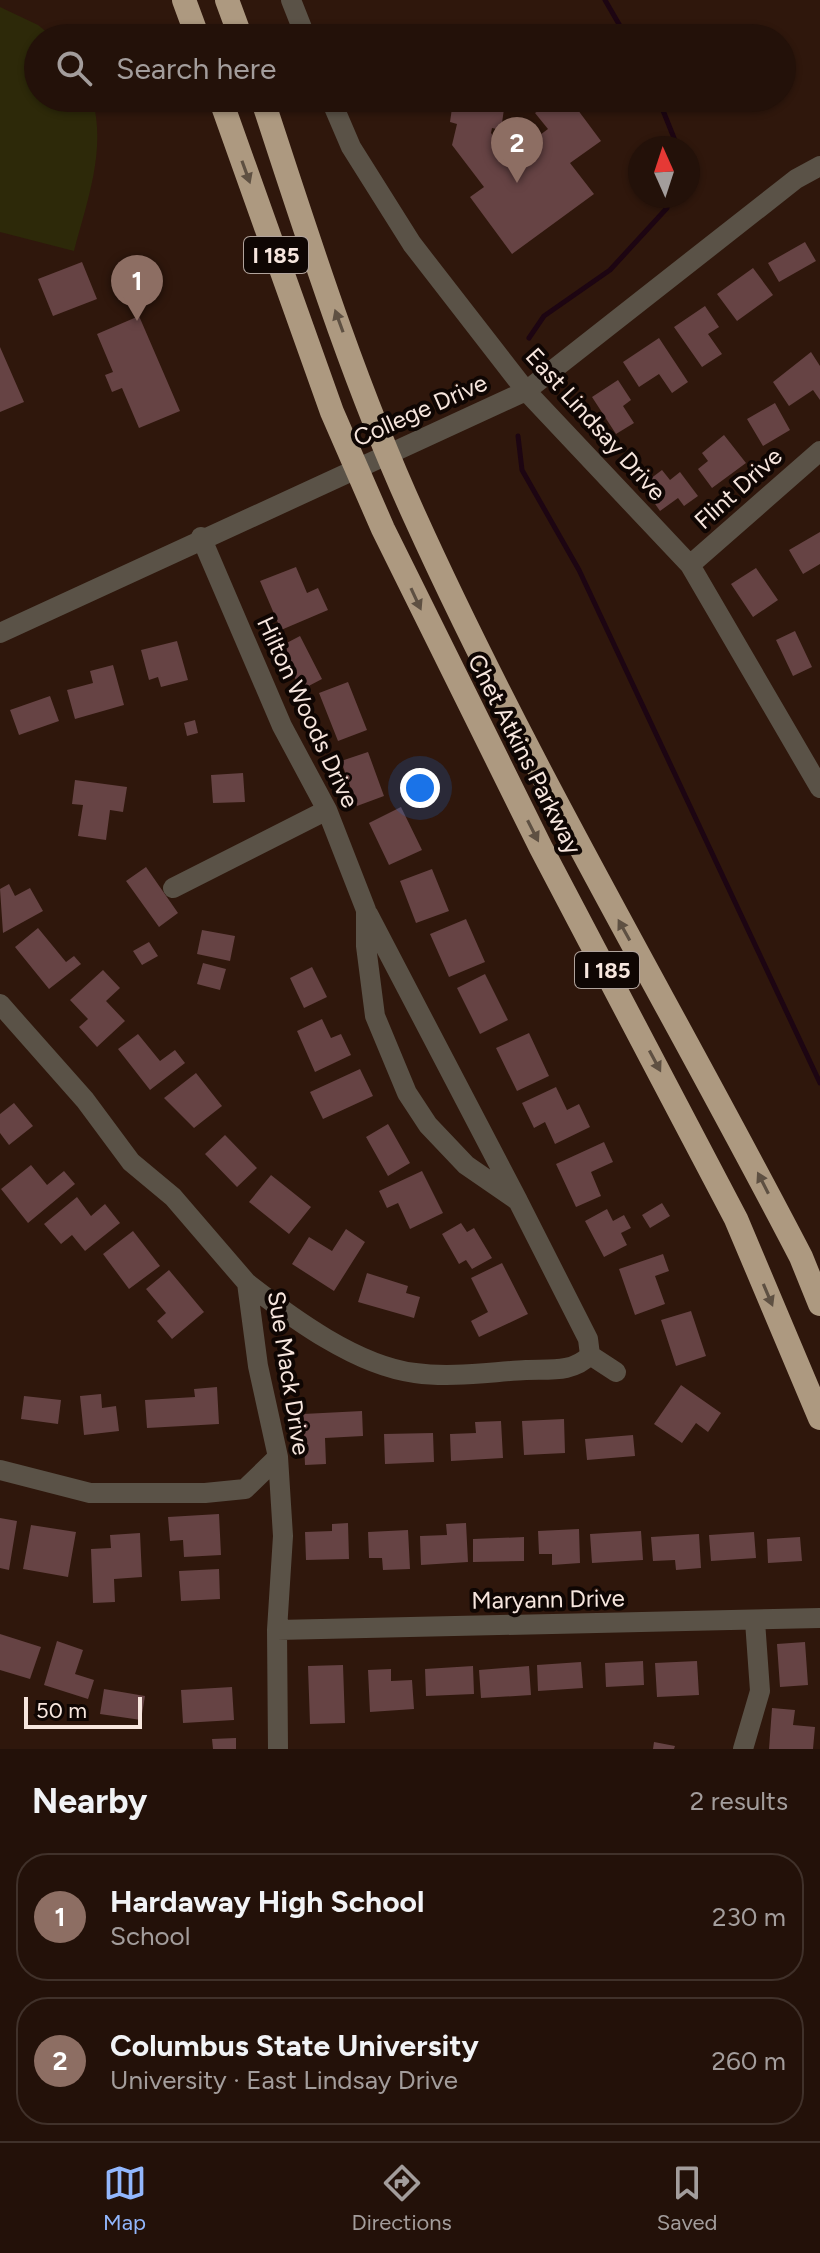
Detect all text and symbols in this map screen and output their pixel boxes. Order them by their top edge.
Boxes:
search box [24,24,796,112]
icon: search [52,46,96,90]
text: Search here [116,50,276,87]
pin: 2 [491,117,543,183]
north arrow [628,136,700,208]
one-way arrow [240,160,253,184]
road number: I 185 [244,237,308,273]
pin: 1 [111,255,163,321]
one-way arrow [332,309,345,333]
street label: East Lindsay Drive [520,342,672,506]
street label: College Drive [349,368,491,452]
street label: Flint Drive [688,441,788,535]
one-way arrow [409,587,423,611]
street label: Hilton Woods Drive [251,612,365,812]
street label: Chet Atkins Parkway [462,649,588,859]
your location [400,768,440,808]
one-way arrow [526,820,539,843]
one-way arrow [617,919,631,941]
road number: I 185 [575,952,639,988]
one-way arrow [649,1049,662,1072]
one-way arrow [756,1171,769,1194]
one-way arrow [762,1283,775,1307]
street label: Sue Mack Drive [262,1289,316,1457]
street label: Maryann Drive [471,1583,625,1615]
scale bar [24,1693,142,1729]
text: 50 m [36,1697,87,1724]
text: Nearby [32,1781,147,1822]
text: 2 results [690,1785,788,1817]
text: Hardaway High School [110,1883,424,1920]
text: 1 [55,1901,65,1933]
text: 230 m [712,1901,786,1933]
text: School [110,1920,190,1952]
text: Columbus State University [110,2027,479,2064]
text: 2 [52,2045,68,2077]
text: 260 m [712,2045,786,2077]
text: University · East Lindsay Drive [110,2064,458,2096]
tab: Map [103,2161,147,2236]
tab: Directions [352,2161,452,2236]
tab: Saved [657,2161,717,2236]

